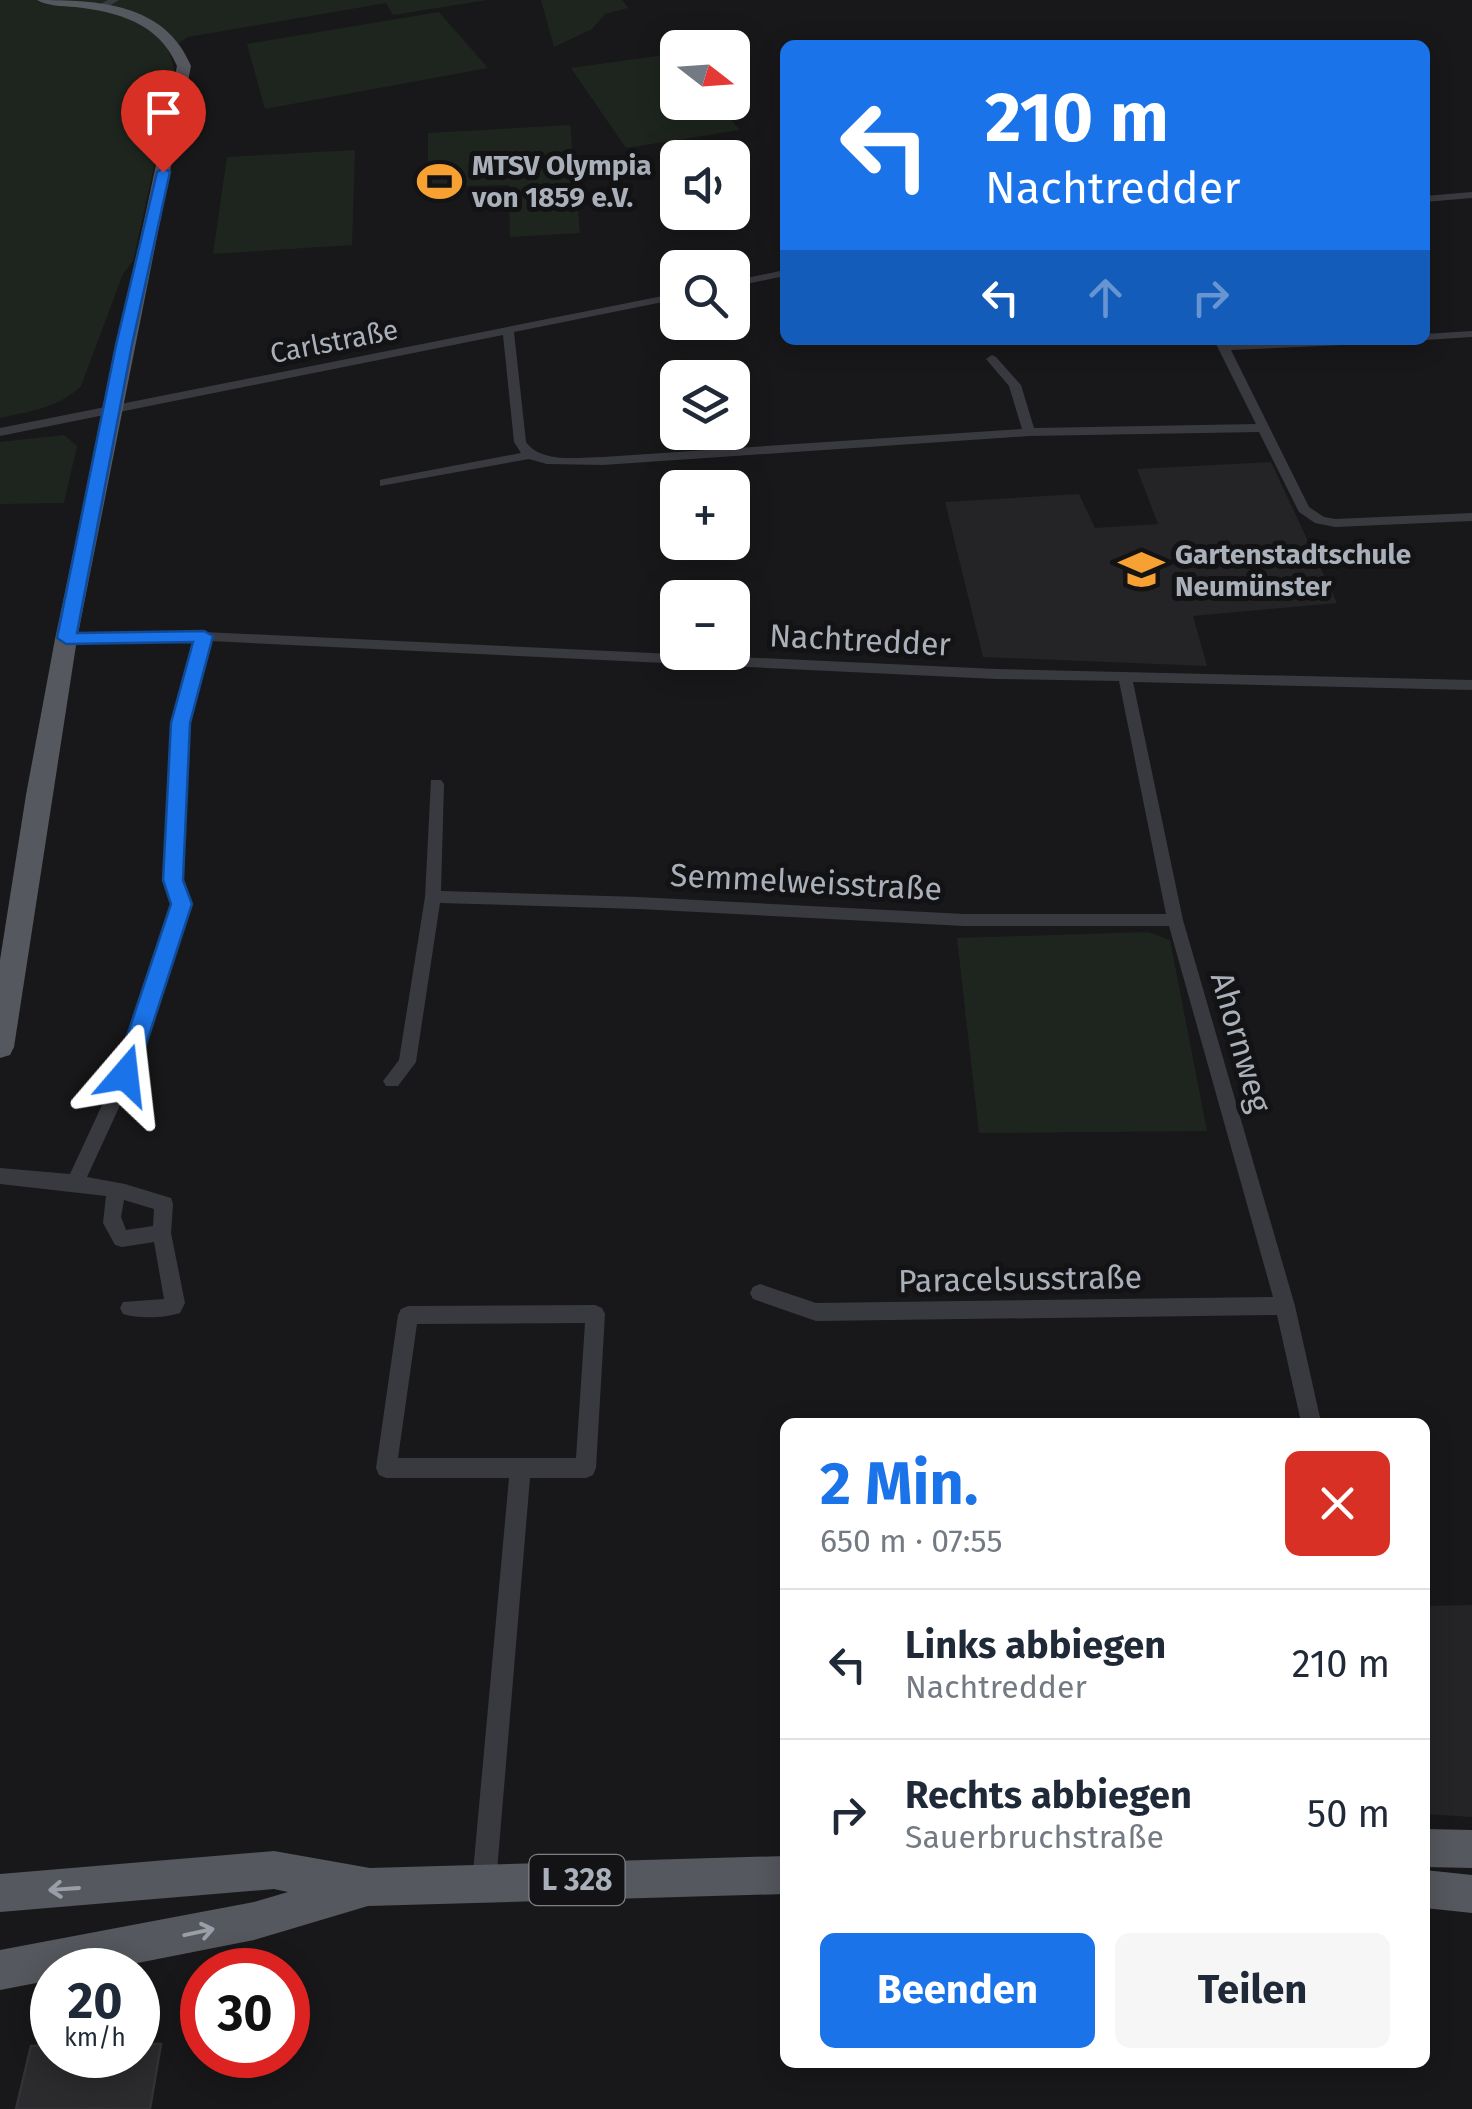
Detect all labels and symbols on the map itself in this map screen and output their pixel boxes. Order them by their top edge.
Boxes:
north arrow [660,30,750,120]
pin [121,70,206,173]
place label: MTSV Olympia von 1859 e.V. [471,149,652,214]
sports icon: MTSV Olympia von 1859 e.V. [415,157,463,205]
street label: Carlstraße [267,313,401,370]
place label: Gartenstadtschule Neumünster [1175,538,1411,603]
school or university icon: Gartenstadtschule Neumünster [1118,546,1166,594]
street label: Nachtredder [768,616,952,664]
street label: Semmelweisstraße [669,856,943,908]
street label: Ahornweg [1203,968,1279,1117]
position arrow [73,1023,177,1127]
street label: Paracelsusstraße [898,1258,1142,1300]
road number: L 328 [530,1855,624,1905]
one-way arrow [48,1880,80,1899]
one-way arrow [182,1922,214,1940]
speed limit sign: 30 [180,1948,310,2078]

